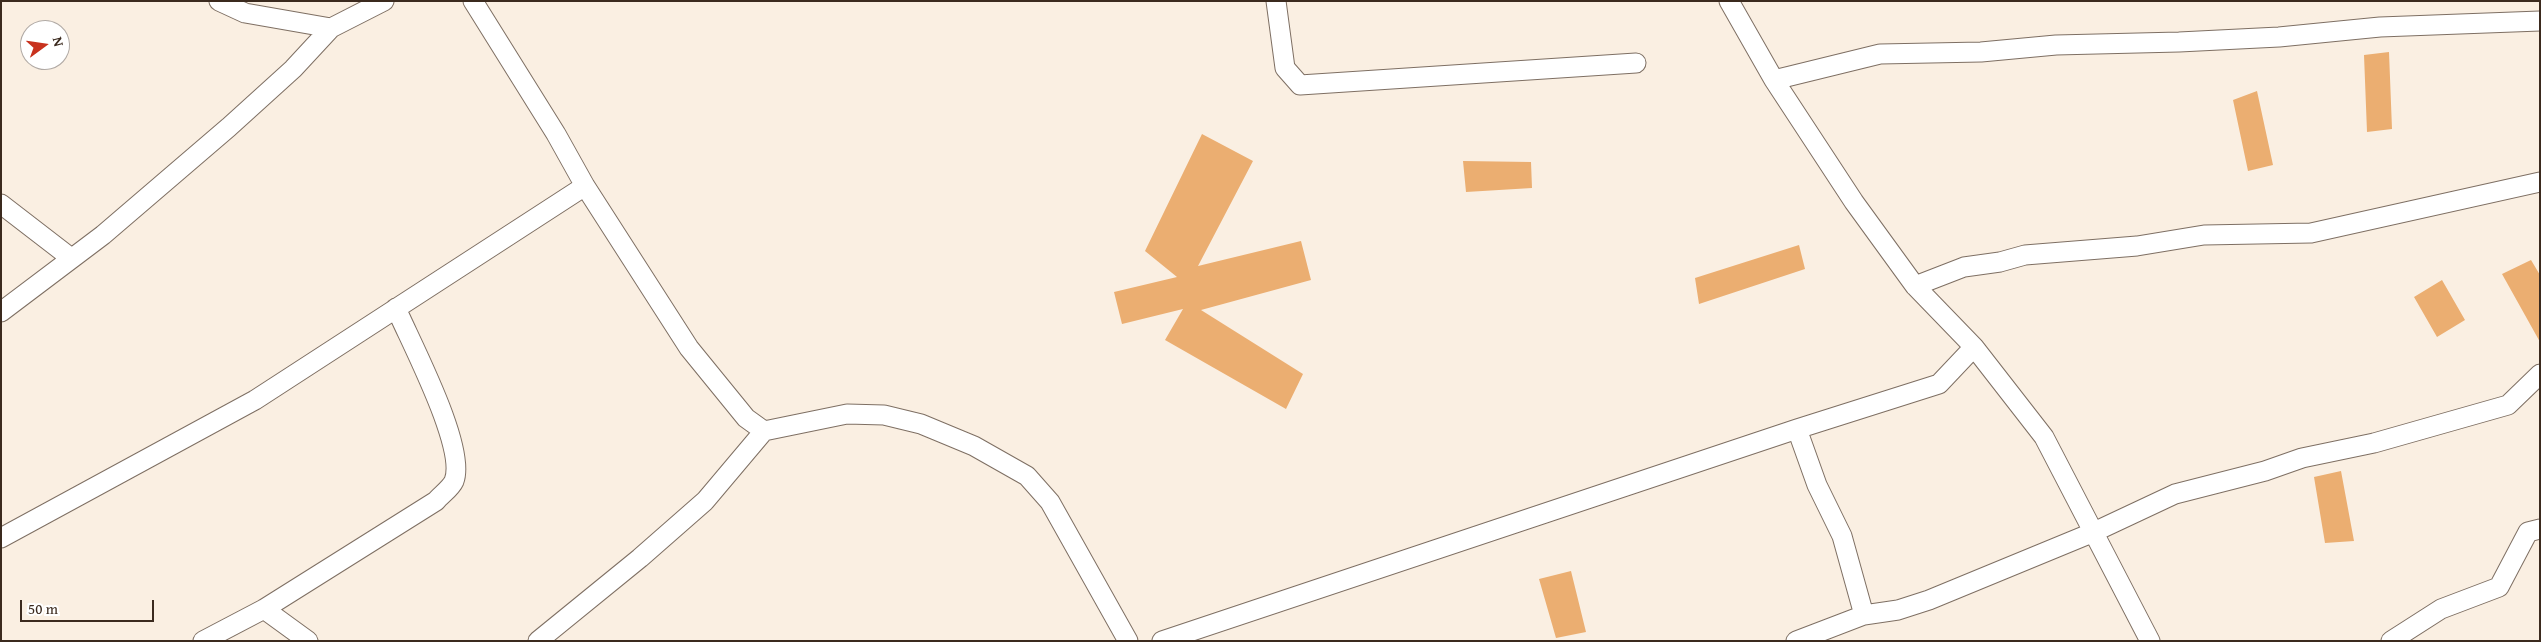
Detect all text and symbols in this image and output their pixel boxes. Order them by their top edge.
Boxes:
north arrow [20,20,70,70]
text: N [48,35,69,49]
scale bar [22,590,156,622]
text: 50 m [28,598,58,619]

